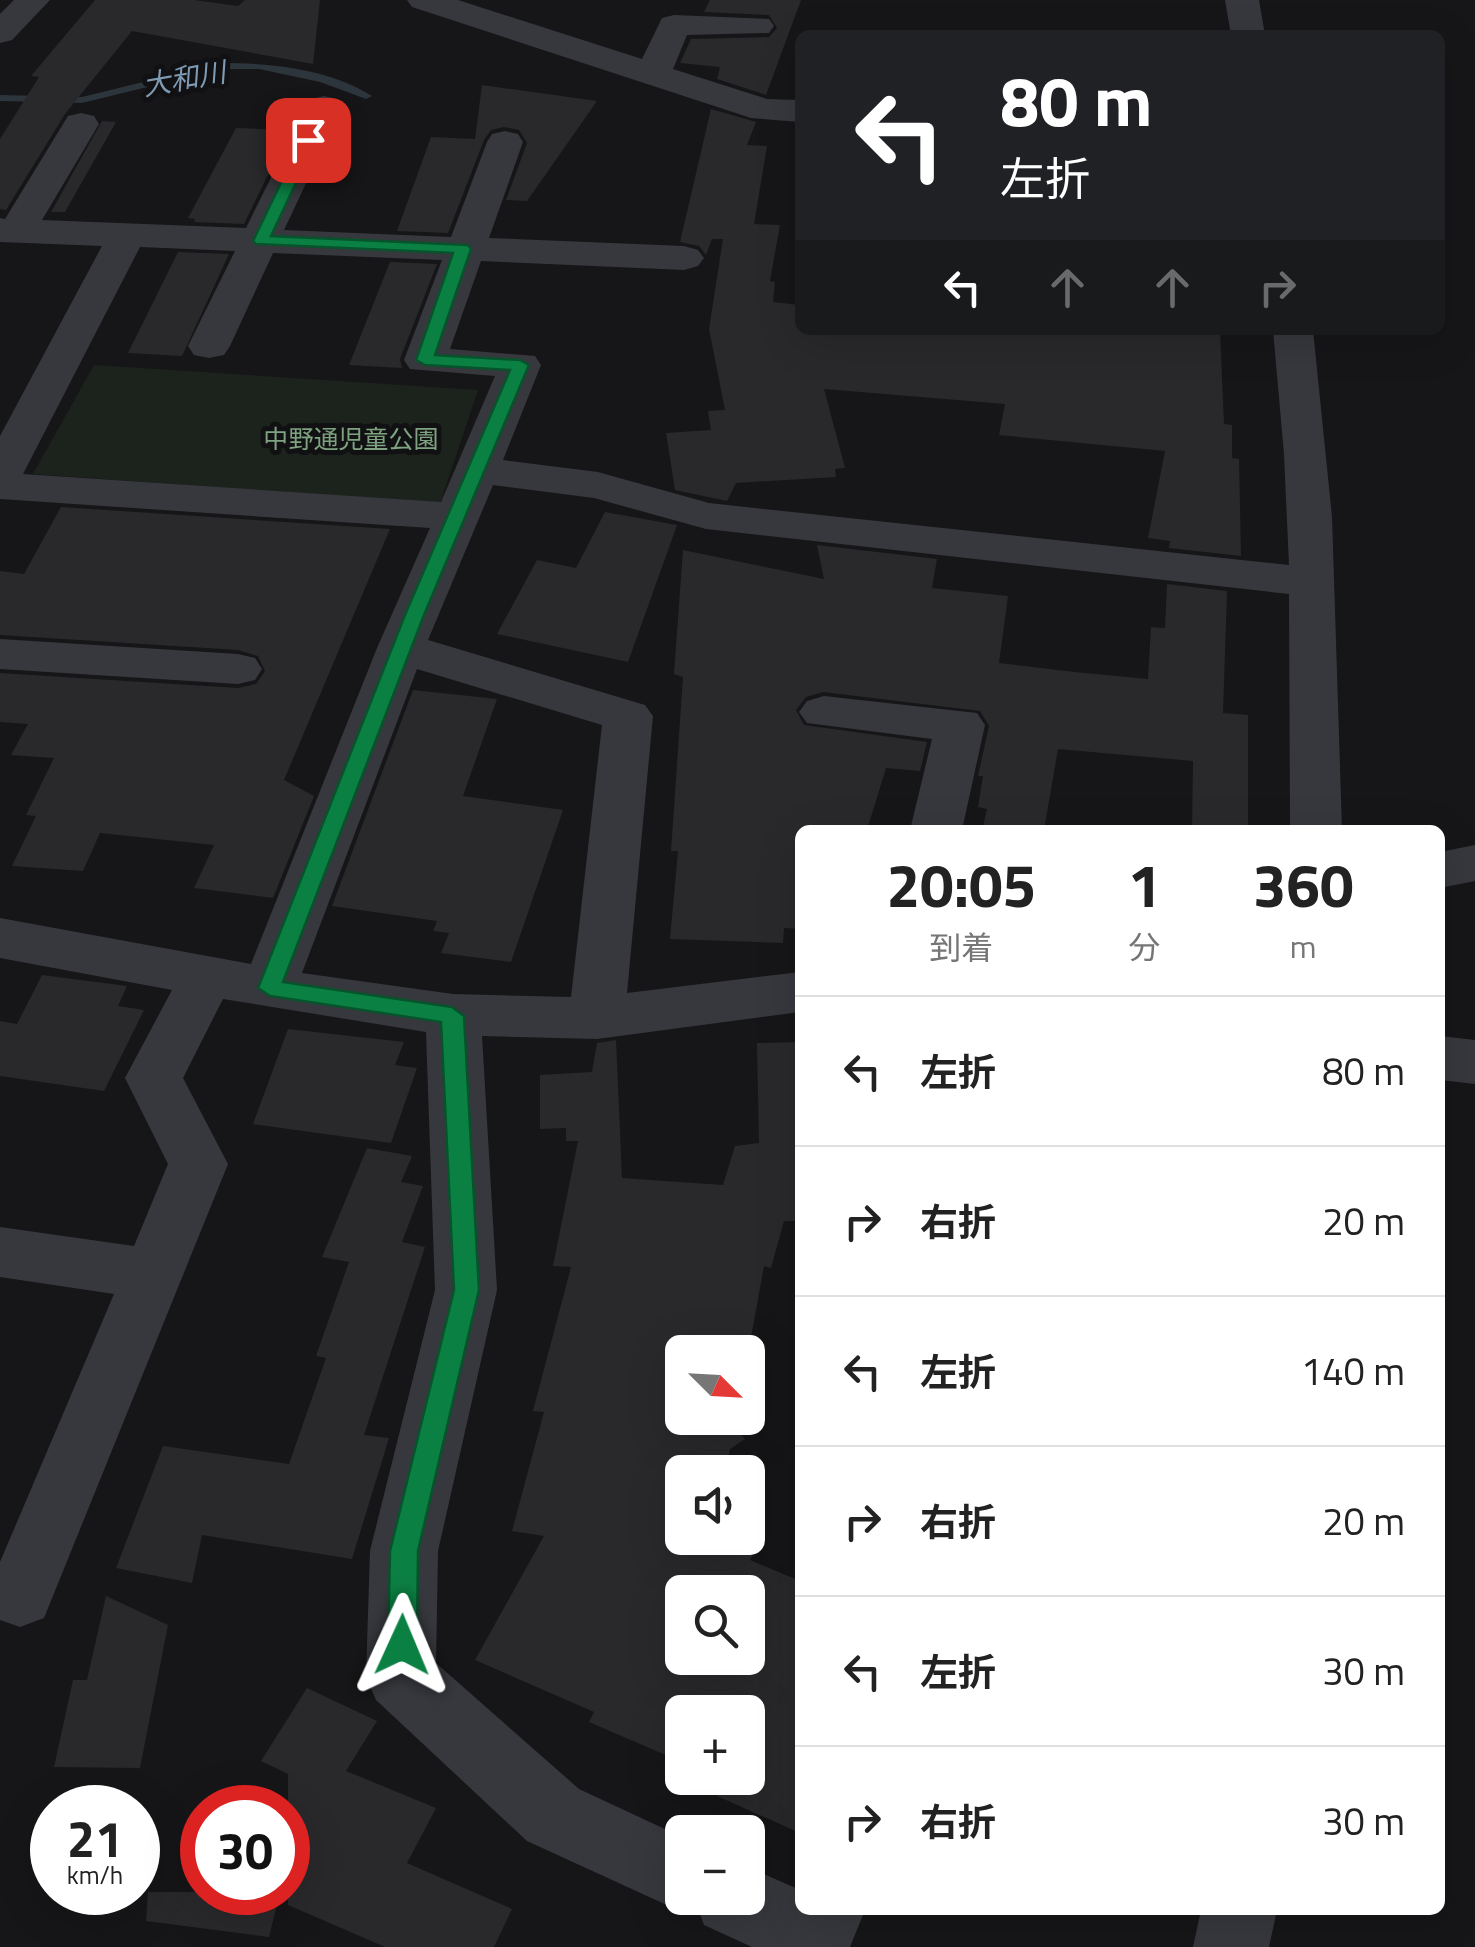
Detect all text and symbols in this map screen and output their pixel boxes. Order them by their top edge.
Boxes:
text: 80 m [1000,47,1153,153]
water label: 大和川 [139,49,232,106]
icon: left [835,70,965,200]
pin [266,98,351,183]
icon: arrive [281,113,336,168]
text: 左折 [1000,144,1090,212]
icon: left [935,260,990,315]
icon: ahead [1040,260,1095,315]
icon: ahead [1145,260,1200,315]
icon: right [1250,260,1305,315]
park label: 中野通児童公園 [263,420,439,458]
text: 20:05 [886,839,1036,930]
text: 1 [1128,839,1161,930]
text: 360 [1253,839,1354,930]
text: m [1290,922,1317,970]
text: 到着 [929,923,993,971]
text: 分 [1128,923,1160,971]
text: 80 m [1322,1042,1405,1100]
text: 左折 [920,1043,996,1101]
icon: left [835,1044,890,1099]
text: 20 m [1322,1192,1405,1250]
text: 右折 [920,1193,996,1251]
icon: right [835,1194,890,1249]
north arrow [665,1335,765,1435]
map controls [665,1335,765,1915]
text: 140 m [1301,1342,1405,1400]
text: 左折 [920,1343,996,1401]
icon: left [835,1344,890,1399]
button: sound [665,1455,765,1555]
text: 20 m [1322,1492,1405,1550]
text: 右折 [920,1493,996,1551]
icon: right [835,1494,890,1549]
button: search [665,1575,765,1675]
position arrow [350,1593,454,1697]
text: 30 m [1322,1642,1405,1700]
text: 左折 [920,1643,996,1701]
icon: left [835,1644,890,1699]
button: + [665,1695,765,1795]
speed limit sign: 30 [180,1785,310,1915]
text: 30 m [1322,1792,1405,1850]
text: 右折 [920,1793,996,1851]
icon: right [835,1794,890,1849]
text: 21 [67,1800,123,1876]
button: − [665,1815,765,1915]
text: km/h [67,1856,123,1894]

